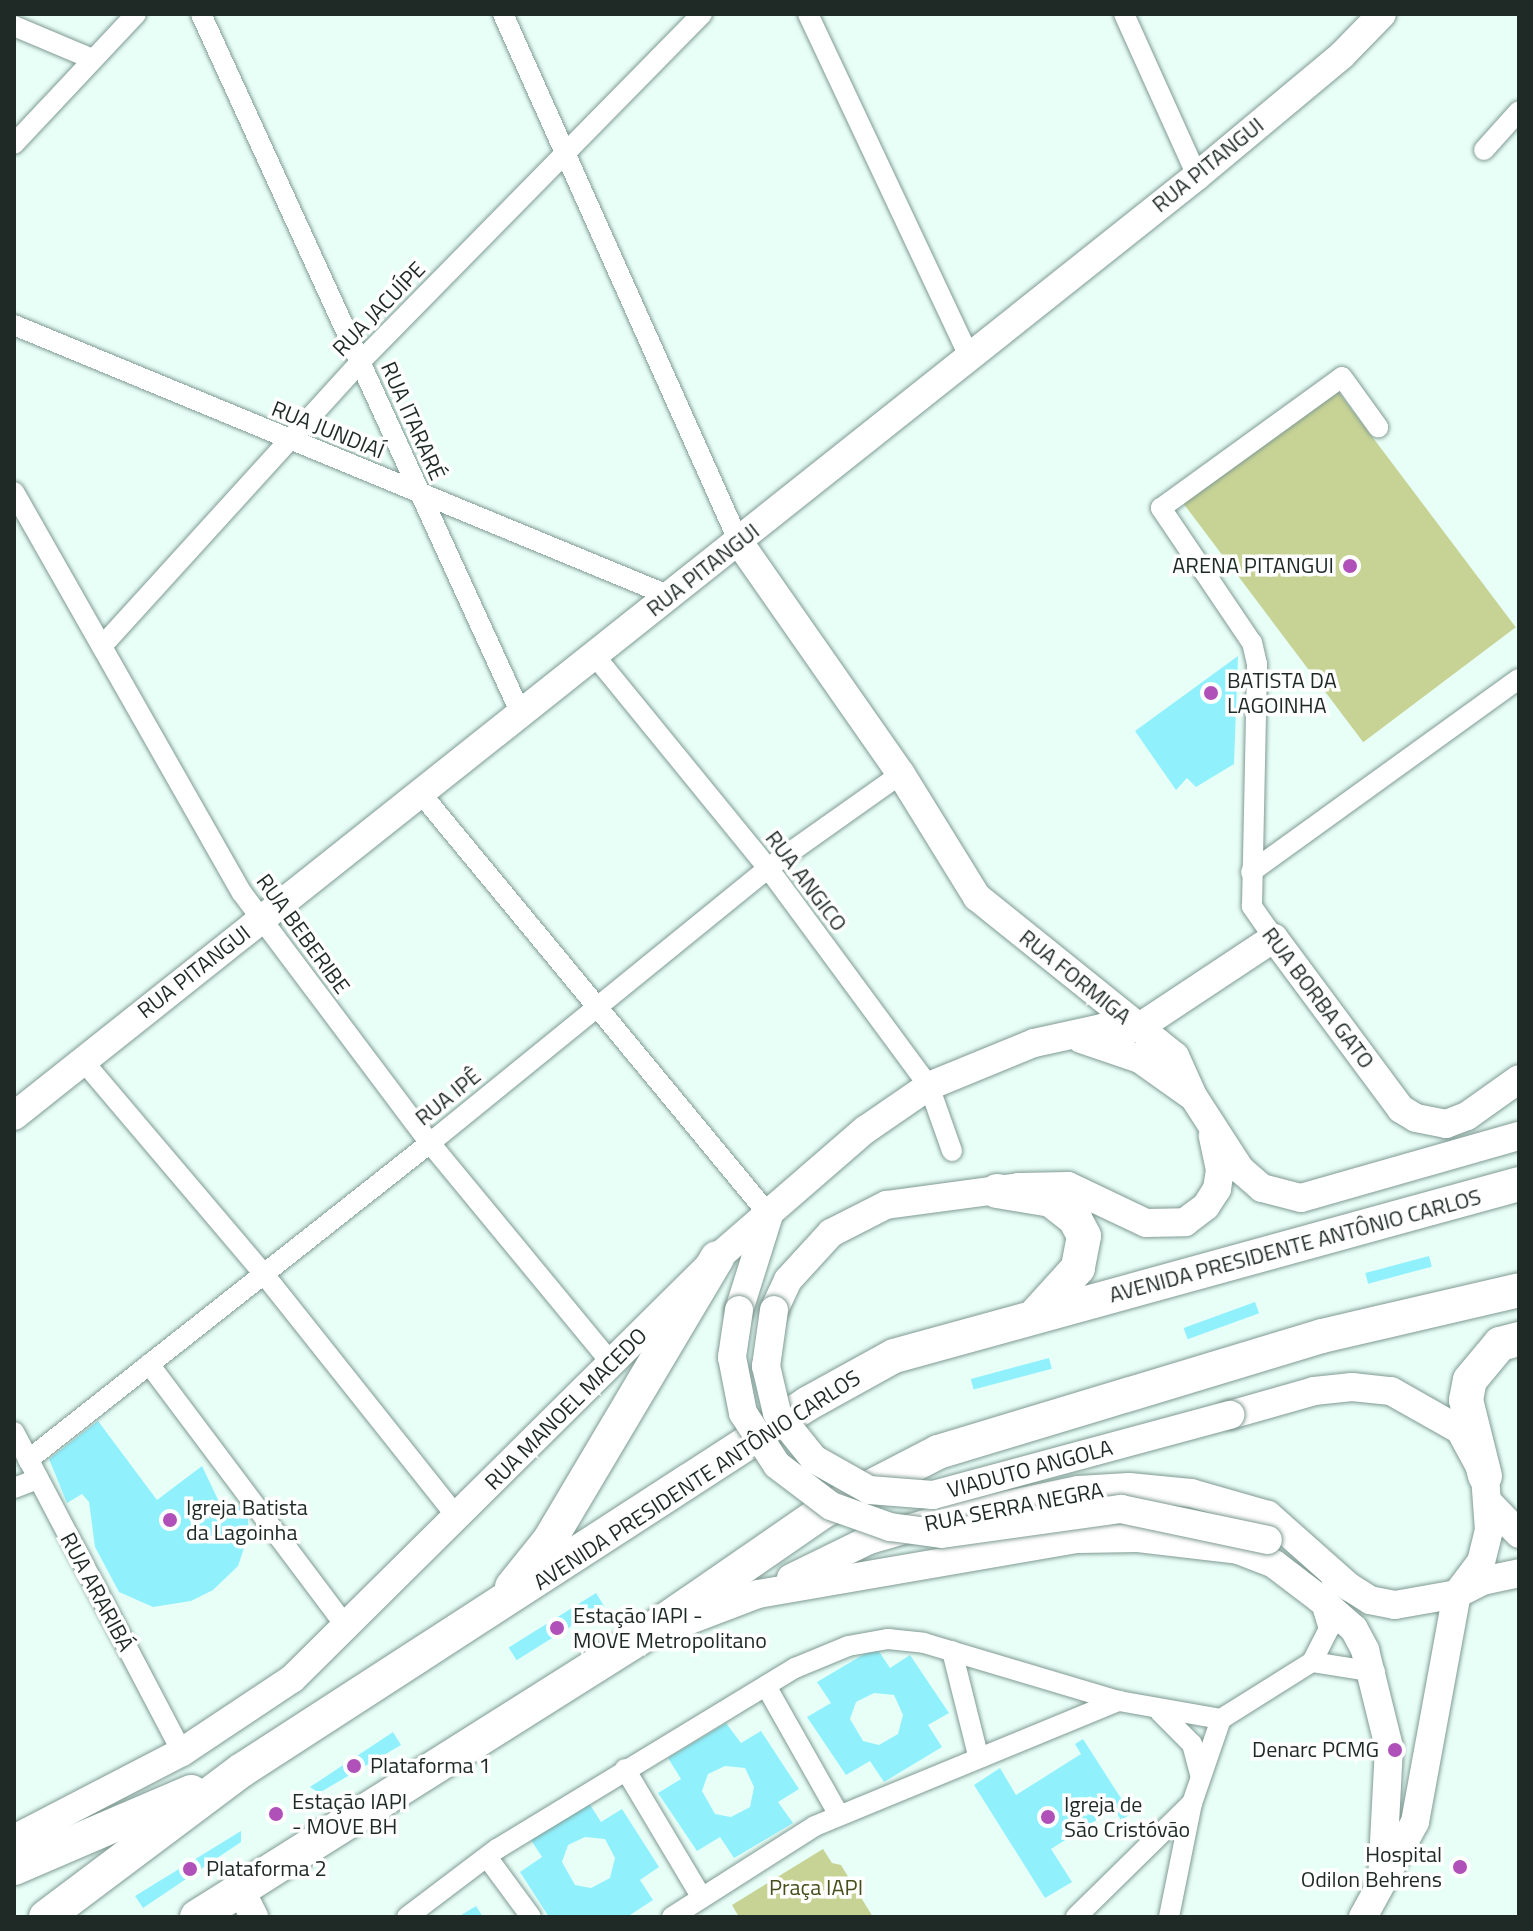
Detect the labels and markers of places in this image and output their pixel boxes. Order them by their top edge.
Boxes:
place label: ARENA PITANGUI [1172,553,1334,579]
marker: ARENA PITANGUI [1341,557,1359,575]
place label: BATISTA DA LAGOINHA [1227,667,1337,718]
marker: BATISTA DA LAGOINHA [1202,684,1220,702]
place label: Igreja Batista da Lagoinha [186,1494,308,1546]
marker: Igreja Batista da Lagoinha [161,1511,179,1529]
place label: Estação IAPI - MOVE Metropolitano [573,1602,767,1654]
marker: Estação IAPI - MOVE Metropolitano [548,1619,566,1637]
place label: Denarc PCMG [1252,1737,1379,1763]
marker: Denarc PCMG [1386,1741,1404,1759]
place label: Plataforma 1 [370,1753,491,1779]
marker: Plataforma 1 [345,1757,363,1775]
place label: Estação IAPI - MOVE BH [292,1788,407,1840]
place label: Igreja de São Cristóvão [1064,1791,1190,1842]
marker: Estação IAPI - MOVE BH [267,1805,285,1823]
marker: Igreja de São Cristóvão [1039,1808,1057,1826]
place label: Hospital Odilon Behrens [1301,1841,1442,1892]
place label: Plataforma 2 [206,1856,327,1882]
marker: Hospital Odilon Behrens [1449,1856,1471,1878]
marker: Plataforma 2 [181,1860,199,1878]

